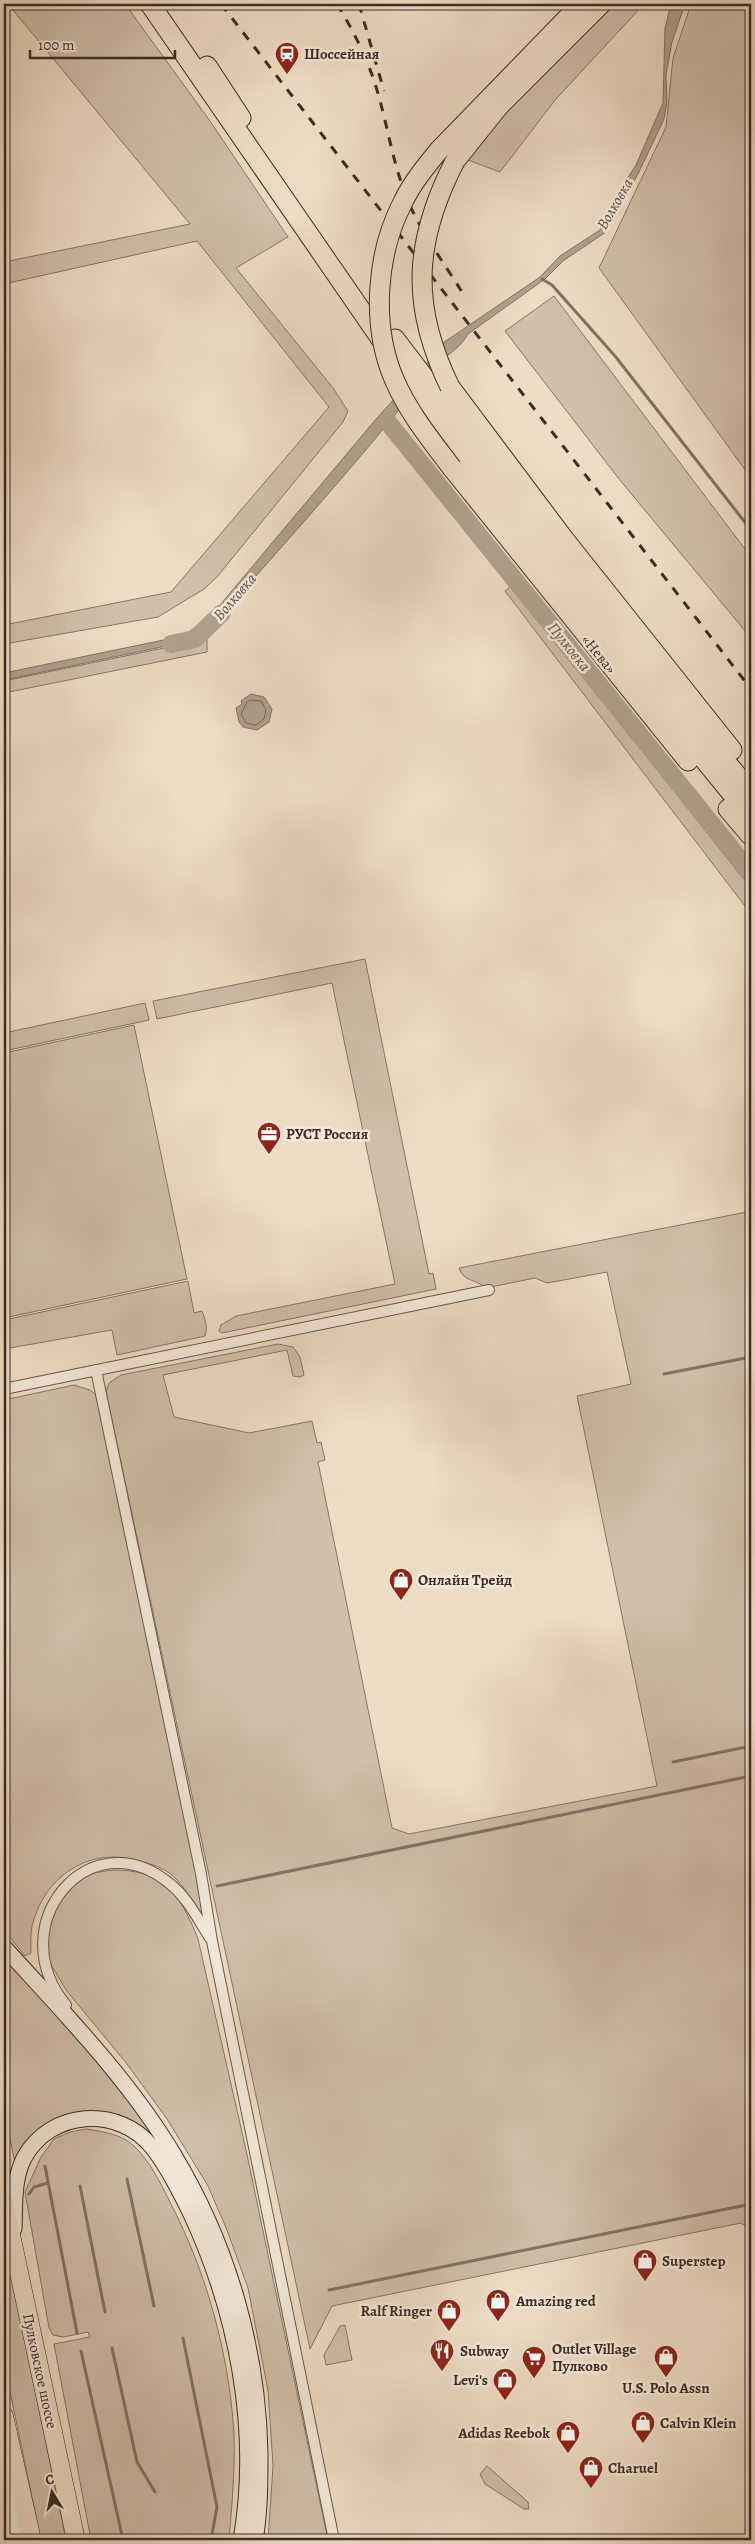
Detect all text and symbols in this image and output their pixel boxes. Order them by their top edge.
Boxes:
scale bar [30,28,175,60]
text: 100 m [38,35,75,55]
station icon: Шоссейная [274,41,300,75]
place label: Шоссейная [304,44,380,64]
water label: Волковка [591,174,639,234]
water label: Волковка [208,569,262,625]
water label: Пулковка [542,618,596,676]
street label: «Нева» [577,630,621,678]
office icon: РУСТ Россия [256,1121,282,1155]
place label: РУСТ Россия [286,1124,369,1144]
shop icon: Онлайн Трейд [388,1567,414,1601]
place label: Онлайн Трейд [418,1570,512,1590]
shop icon: Superstep [632,2248,658,2282]
place label: Superstep [662,2251,726,2271]
shop icon: Amazing red [485,2288,511,2322]
place label: Amazing red [515,2291,597,2311]
shop icon: Ralf Ringer [436,2298,462,2332]
place label: Ralf Ringer [361,2301,432,2321]
street label: Пулковское шоссе [18,2312,62,2431]
restaurant icon: Subway [429,2338,455,2372]
place label: Outlet Village Пулково [552,2339,636,2376]
place label: Subway [460,2341,510,2361]
shop icon: U.S. Polo Assn [653,2344,679,2378]
supermarket icon: Outlet Village Пулково [521,2345,547,2379]
shop icon: Levi's [492,2367,518,2401]
place label: Levi's [453,2370,488,2390]
place label: U.S. Polo Assn [622,2378,710,2398]
shop icon: Calvin Klein [630,2410,656,2444]
place label: Calvin Klein [660,2413,737,2433]
shop icon: Adidas Reebok [555,2420,581,2454]
place label: Adidas Reebok [457,2423,550,2443]
shop icon: Charuel [578,2455,604,2489]
place label: Charuel [608,2458,658,2478]
north arrow [28,2466,78,2516]
text: С [44,2470,56,2490]

